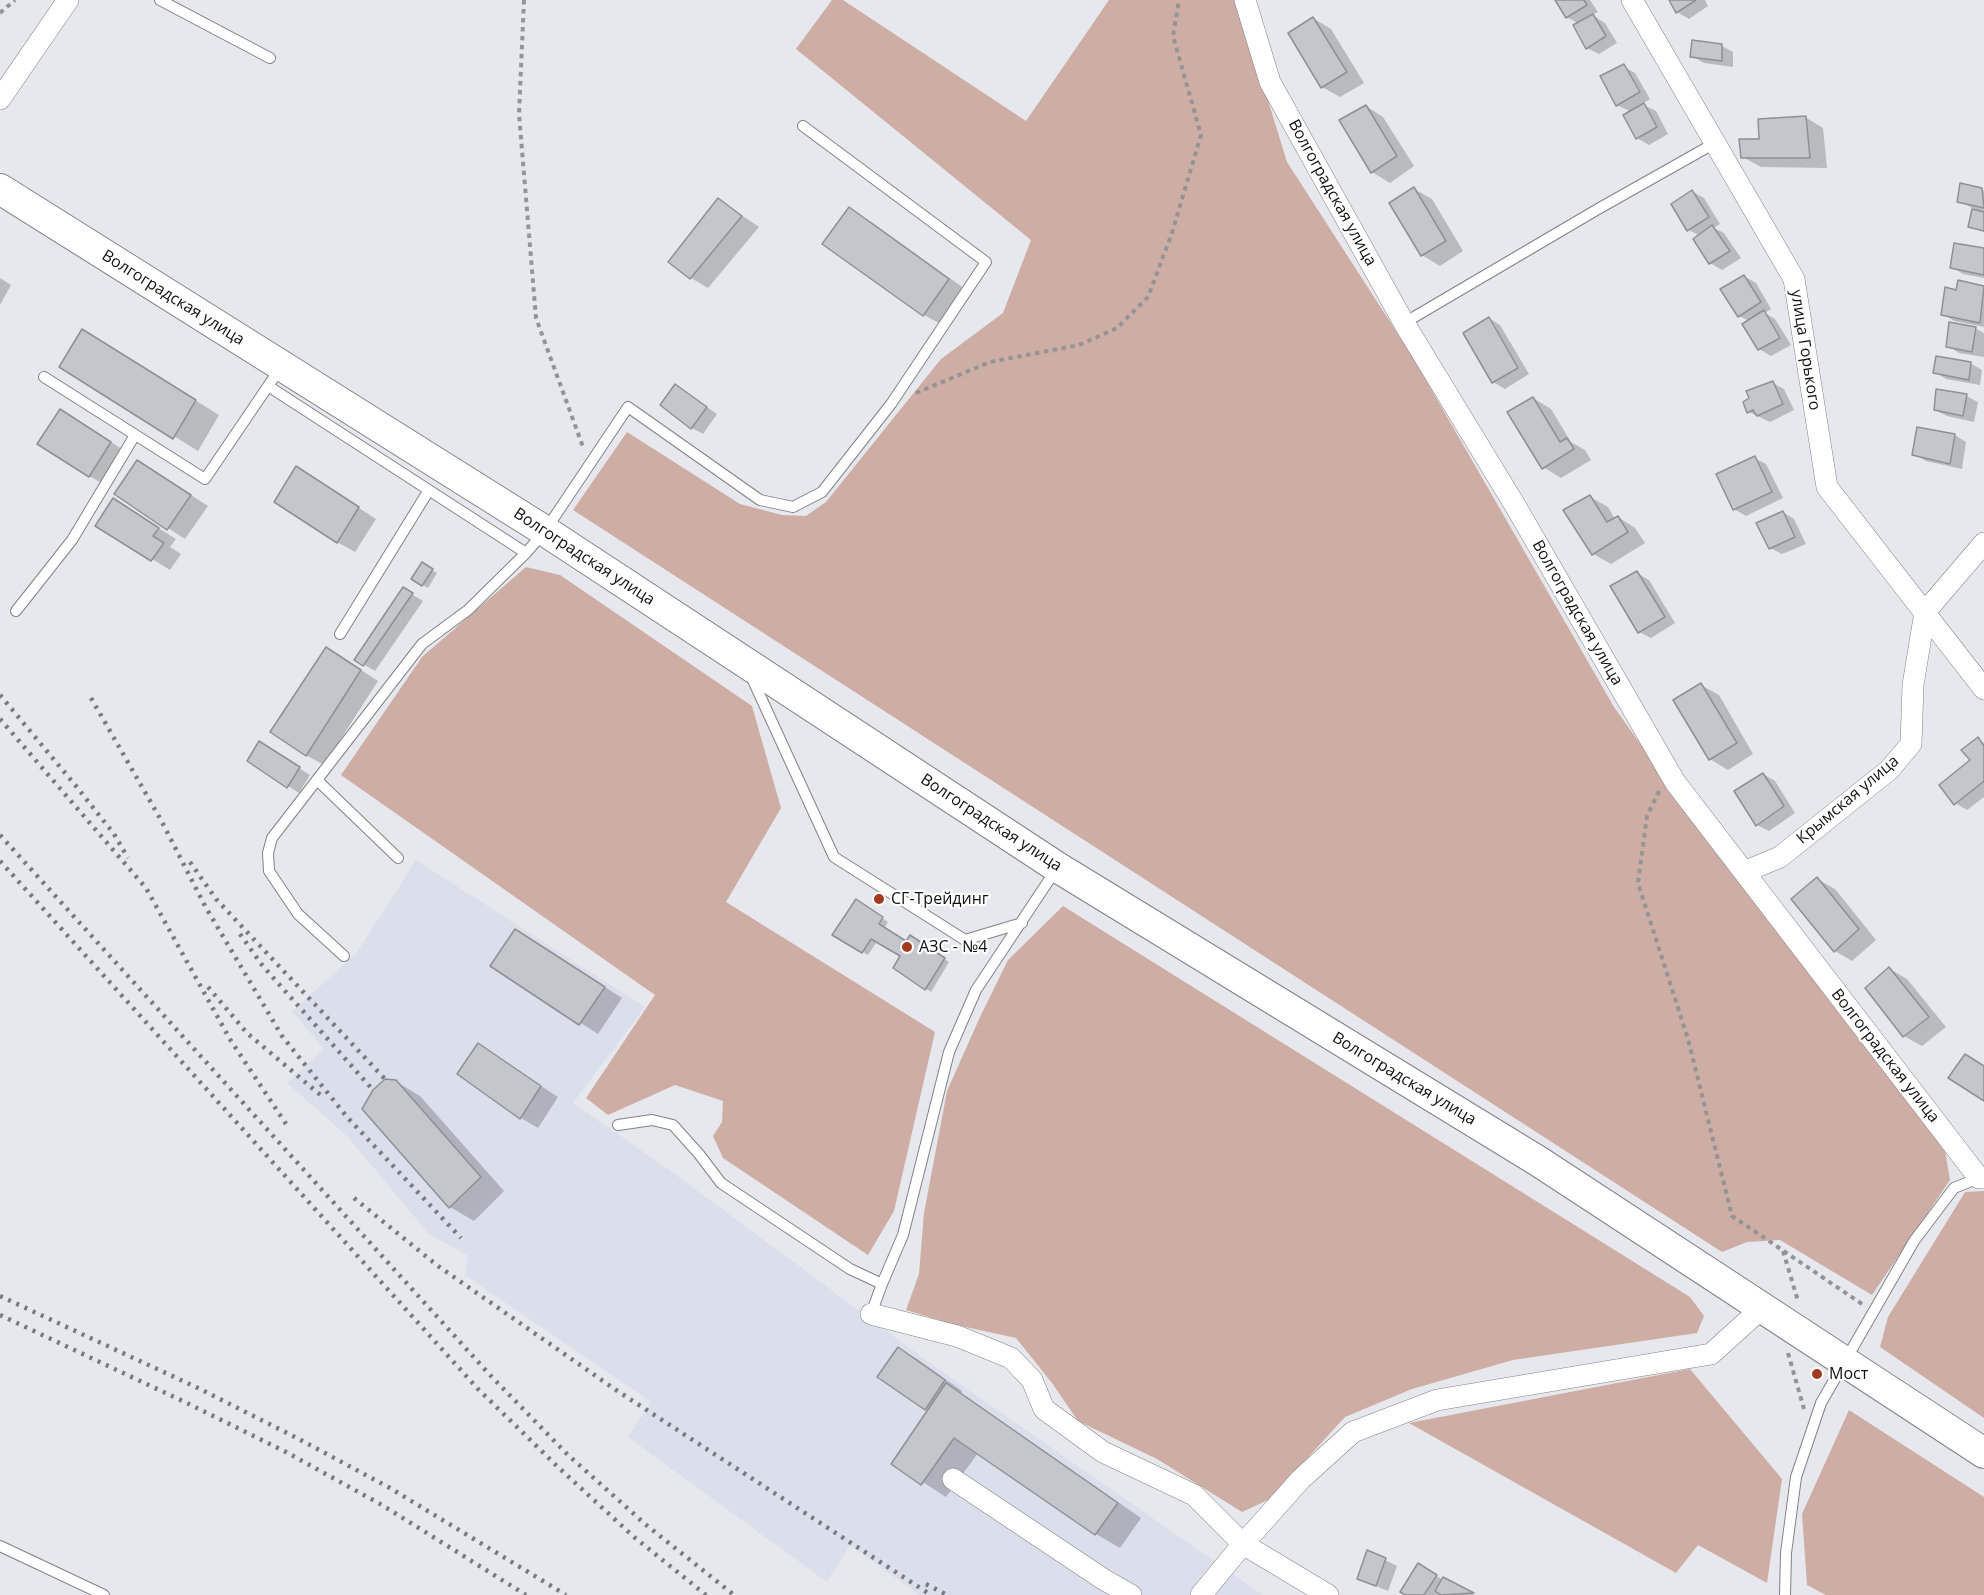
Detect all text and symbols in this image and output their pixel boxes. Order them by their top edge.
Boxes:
street label: Волгоградская улица [1284,116,1380,270]
street label: Волгоградская улица [98,246,248,350]
street label: улица Горького [1786,288,1824,412]
street label: Волгоградская улица [510,504,658,610]
street label: Волгоградская улица [1528,537,1626,689]
street label: Крымская улица [1793,752,1903,848]
street label: Волгоградская улица [917,770,1065,876]
place label: СГ-Трейдинг [891,889,989,909]
marker: СГ-Трейдинг [872,892,886,906]
place label: АЗС - №4 [919,937,987,957]
marker: АЗС - №4 [900,940,914,954]
street label: Волгоградская улица [1827,985,1943,1127]
street label: Волгоградская улица [1329,1028,1479,1130]
place label: Мост [1829,1364,1868,1384]
marker: Мост [1810,1367,1824,1381]

